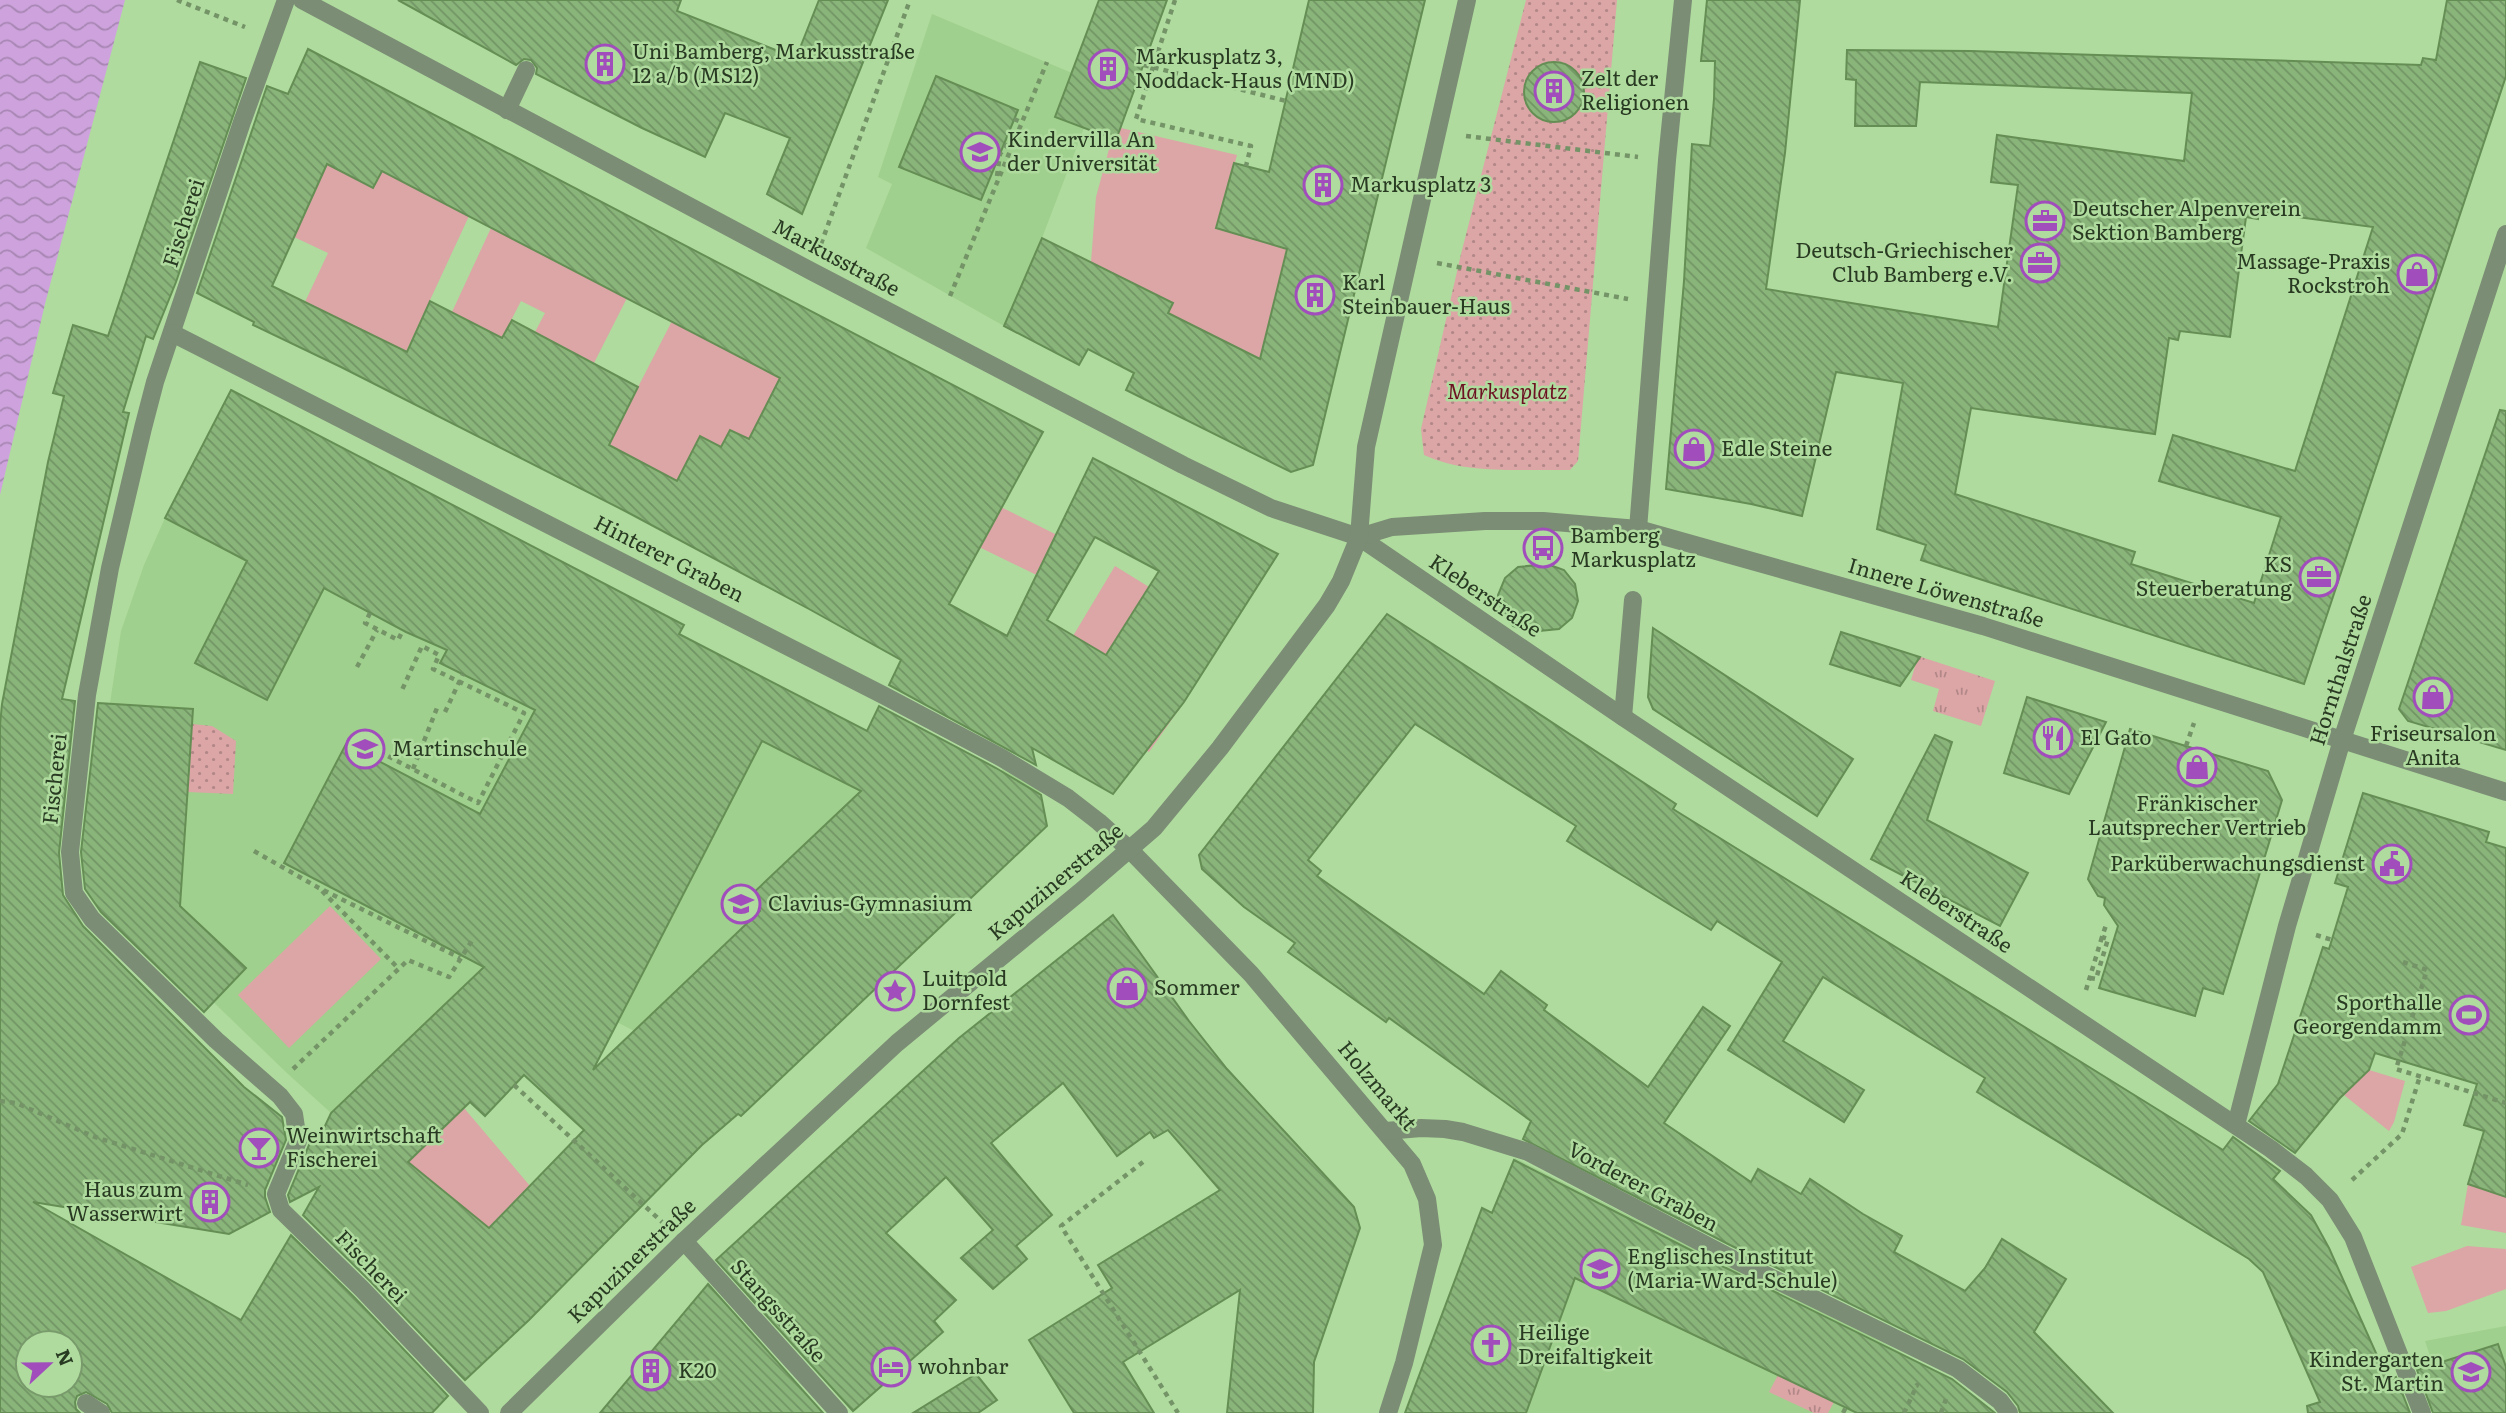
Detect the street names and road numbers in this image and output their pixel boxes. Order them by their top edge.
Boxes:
street label: Fischerei [153,174,211,271]
street label: Markusstraße [768,209,906,302]
street label: Hinterer Graben [589,505,751,608]
street label: Kleberstraße [1424,545,1549,643]
street label: Innere Löwenstraße [1845,548,2049,633]
street label: Hornthalstraße [2300,590,2378,749]
street label: Fischerei [32,732,73,826]
street label: Kapuzinerstraße [980,814,1129,946]
street label: Kleberstraße [1895,861,2020,959]
street label: Holzmarkt [1332,1033,1426,1136]
street label: Vorderer Graben [1563,1132,1725,1238]
street label: Kapuzinerstraße [559,1190,702,1329]
street label: Fischerei [330,1222,416,1309]
street label: Stangsstraße [725,1251,835,1368]

